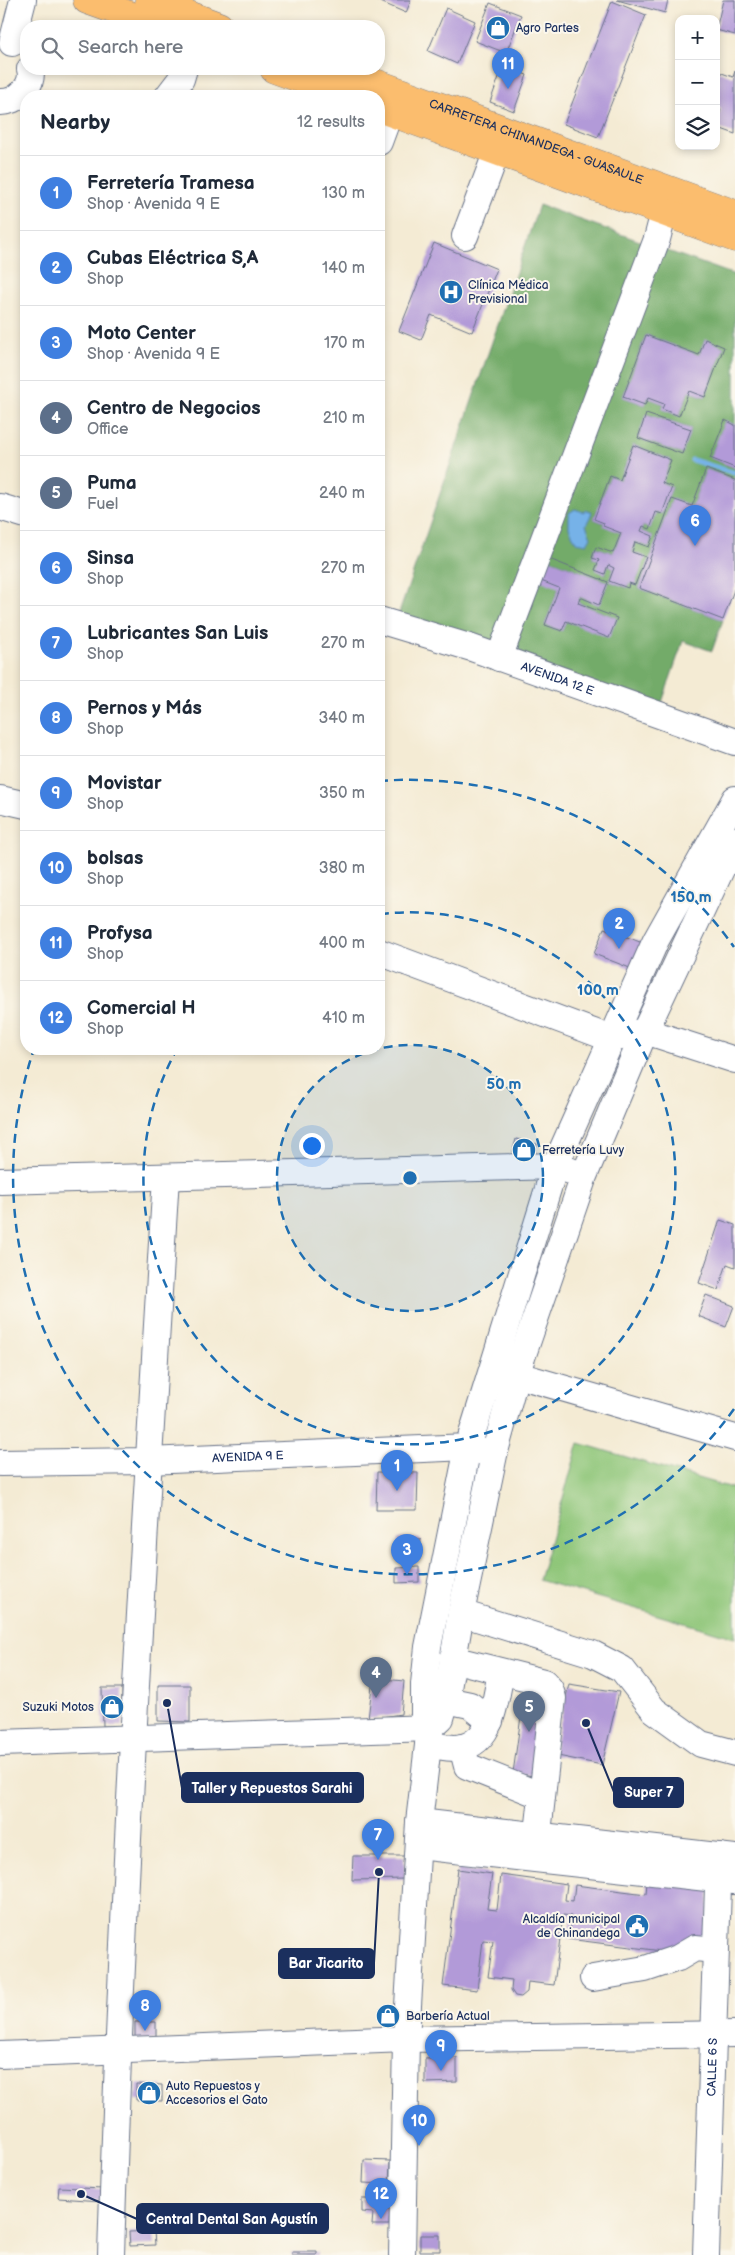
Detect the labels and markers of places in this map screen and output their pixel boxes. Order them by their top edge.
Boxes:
shop icon: Agro Partes [485,15,511,41]
place label: Agro Partes [516,21,579,36]
pin: 11 [492,48,524,89]
place label: Clínica Médica Previsional [468,278,549,307]
hospital icon: Clínica Médica Previsional [438,279,464,305]
pin: 6 [679,505,711,546]
pin: 2 [603,908,635,949]
shop icon: Ferretería Luvy [511,1137,537,1163]
place label: Ferretería Luvy [542,1143,625,1158]
centre of rings [401,1169,419,1187]
pin: 1 [381,1450,413,1491]
pin: 3 [391,1534,423,1575]
pin: 4 [360,1657,392,1698]
pin: 5 [513,1691,545,1732]
shop icon: Suzuki Motos [99,1694,125,1720]
place label: Suzuki Motos [23,1700,94,1715]
callout: Taller y Repuestos Sarahi [182,1773,363,1802]
callout: Super 7 [614,1778,683,1807]
pin: 7 [362,1819,394,1860]
place label: Alcaldía municipal de Chinandega [523,1912,620,1941]
public building icon: Alcaldía municipal de Chinandega [624,1913,650,1939]
callout: Bar Jicarito [279,1949,374,1978]
pin: 8 [129,1990,161,2031]
shop icon: Barbería Actual [375,2003,401,2029]
place label: Barbería Actual [406,2009,490,2024]
pin: 9 [425,2030,457,2071]
place label: Auto Repuestos y Accesorios el Gato [166,2079,268,2108]
shop icon: Auto Repuestos y Accesorios el Gato [136,2080,162,2106]
pin: 10 [403,2105,435,2146]
pin: 12 [365,2178,397,2219]
callout: Central Dental San Agustín [137,2204,328,2233]

